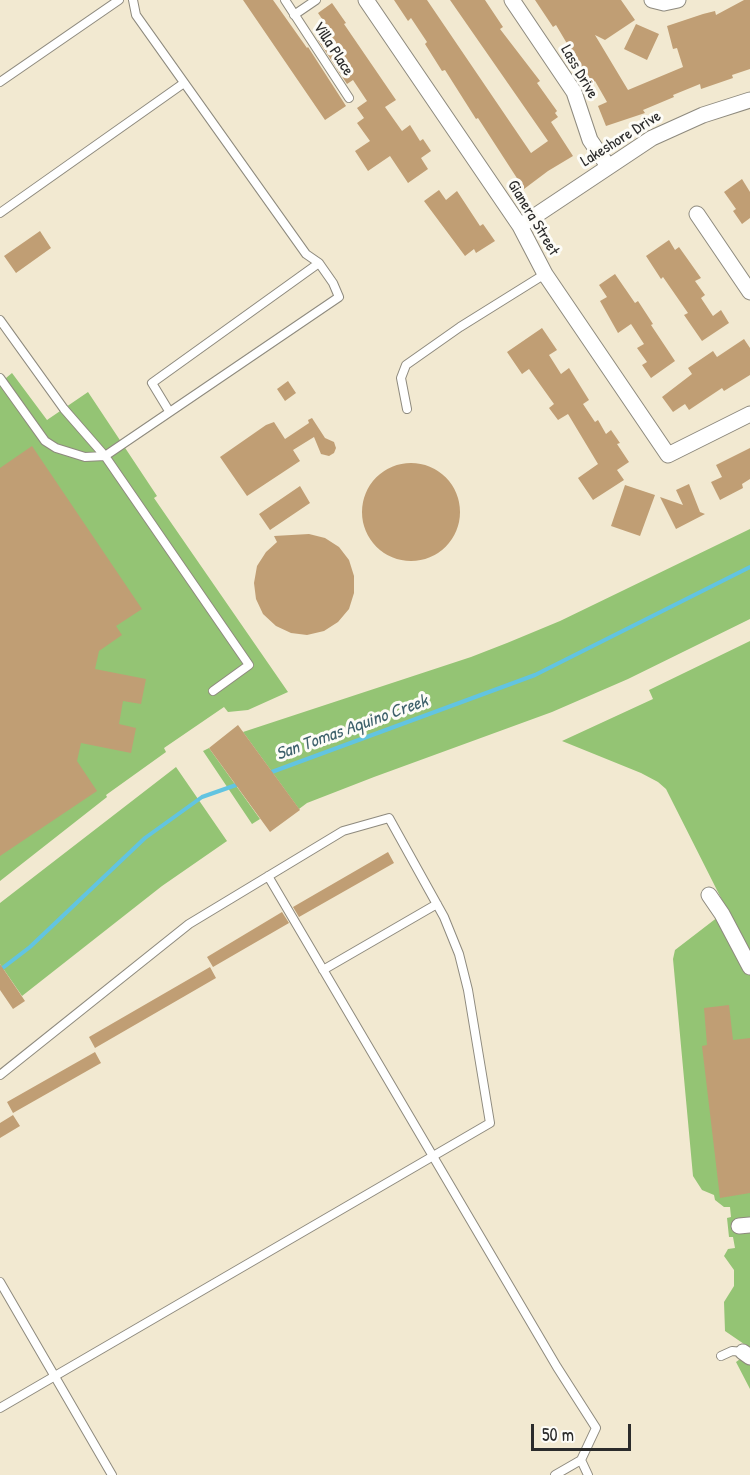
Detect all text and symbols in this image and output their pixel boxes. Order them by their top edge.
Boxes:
street label: Villa Place [309,19,357,79]
street label: Lass Drive [556,42,602,102]
street label: Lakeshore Drive [577,107,665,171]
street label: Gianera Street [503,177,563,259]
water label: San Tomas Aquino Creek [273,690,431,766]
scale bar [534,1412,634,1450]
text: 50 m [542,1422,574,1447]

